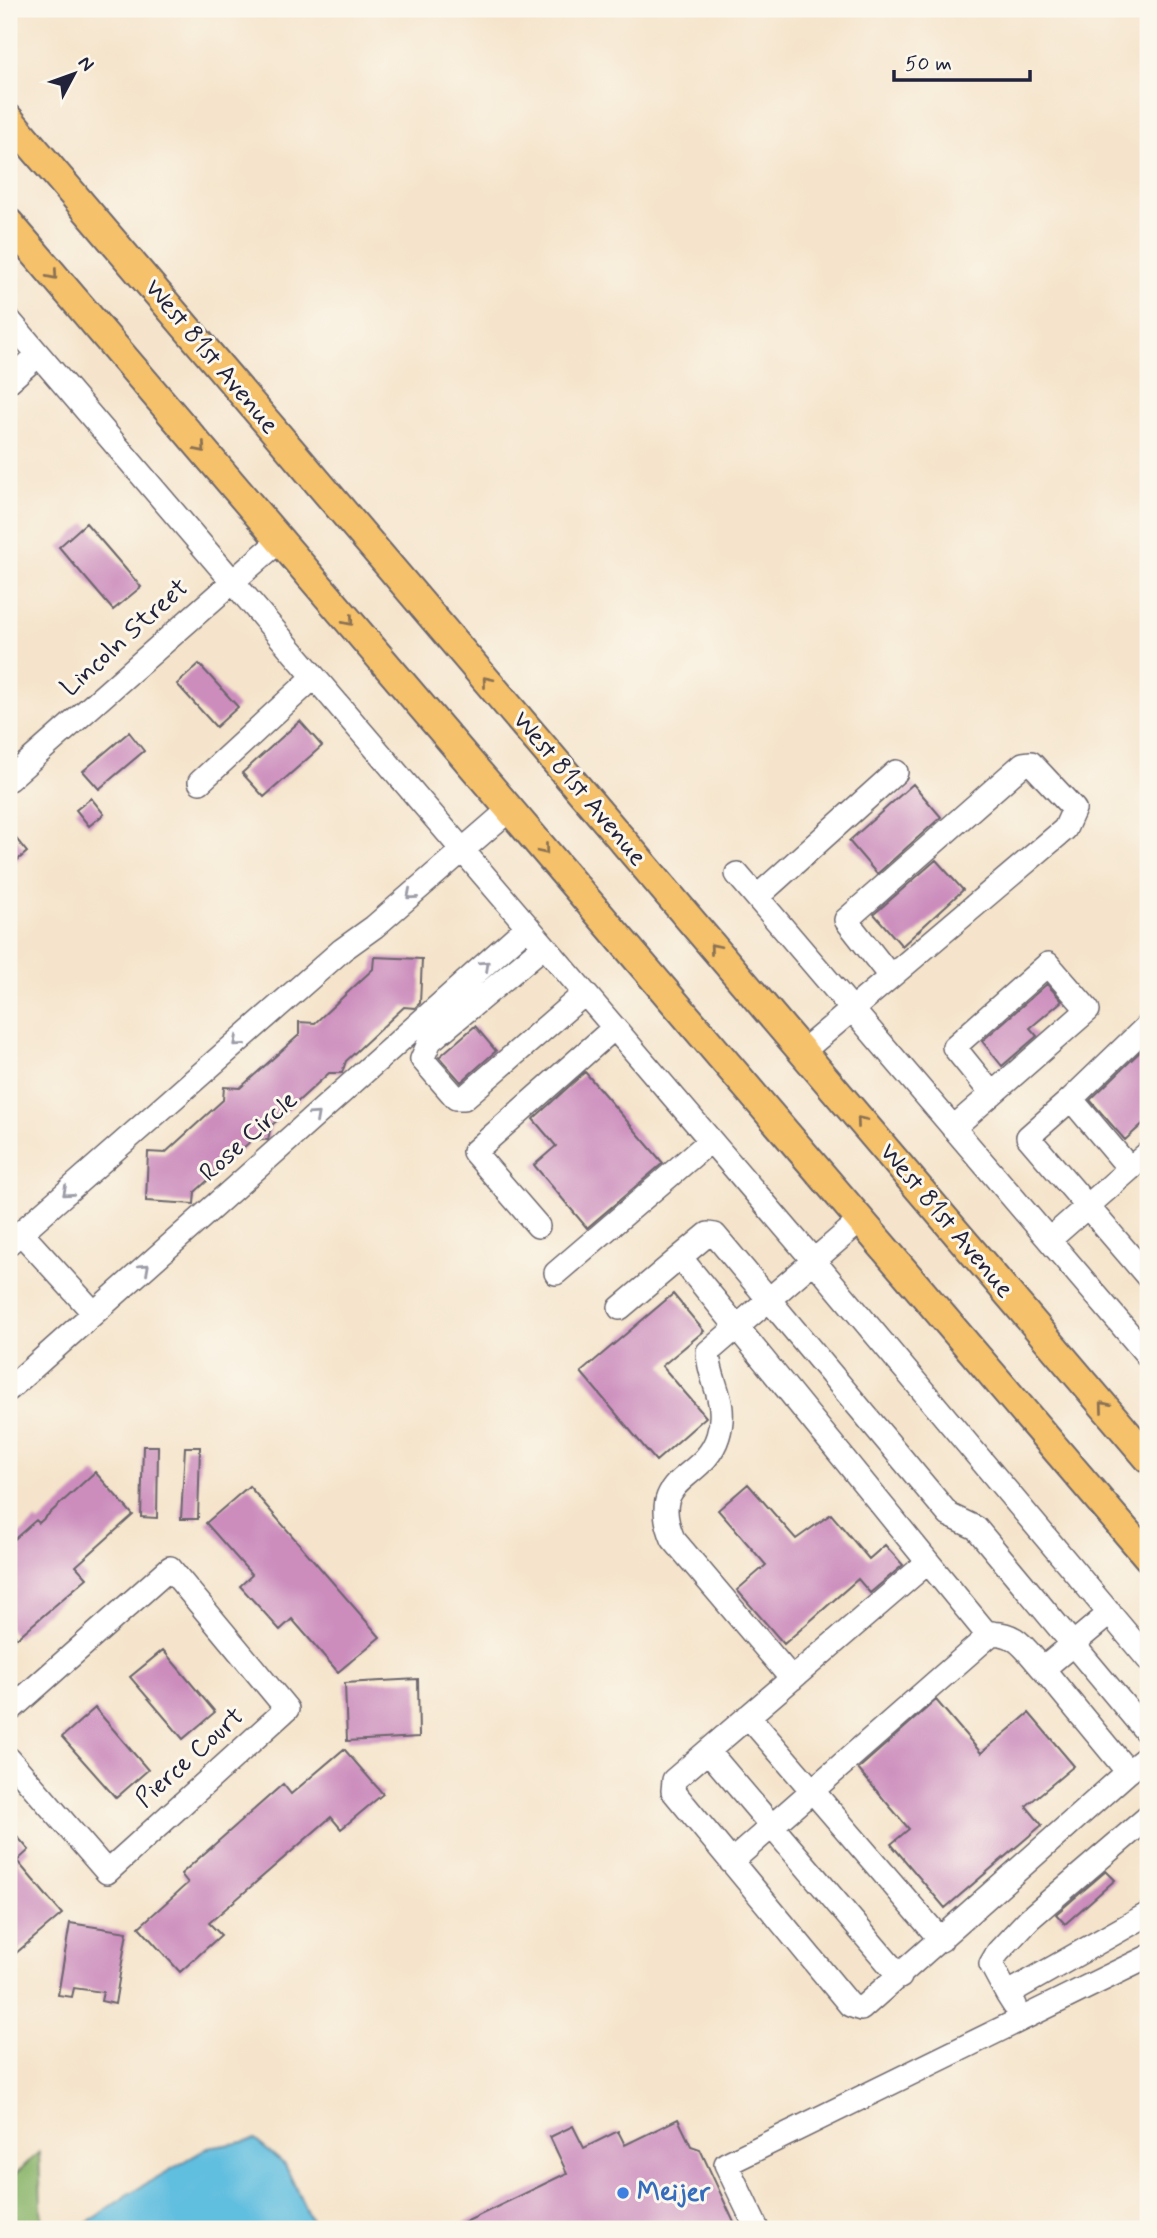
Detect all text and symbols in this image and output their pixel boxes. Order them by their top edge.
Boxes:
north arrow [38,38,108,108]
scale bar [894,38,1031,82]
text: 50 m [905,50,952,78]
text: N [72,51,99,77]
one-way arrow [45,267,57,280]
street label: West 81st Avenue [136,272,286,442]
one-way arrow [193,440,205,453]
street label: Lincoln Street [54,571,196,705]
one-way arrow [341,613,353,626]
one-way arrow [483,677,495,690]
street label: West 81st Avenue [504,704,654,874]
one-way arrow [536,841,548,854]
one-way arrow [406,887,419,899]
one-way arrow [710,943,722,956]
one-way arrow [476,961,489,973]
one-way arrow [233,1034,246,1046]
street label: Rose Circle [193,1084,305,1190]
one-way arrow [307,1112,320,1125]
one-way arrow [857,1116,870,1129]
street label: West 81st Avenue [871,1136,1021,1306]
one-way arrow [62,1184,75,1197]
one-way arrow [137,1264,150,1276]
one-way arrow [1100,1402,1112,1415]
street label: Pierce Court [128,1700,252,1816]
place label: Meijer [637,2176,711,2210]
marker: Meijer [615,2185,631,2201]

